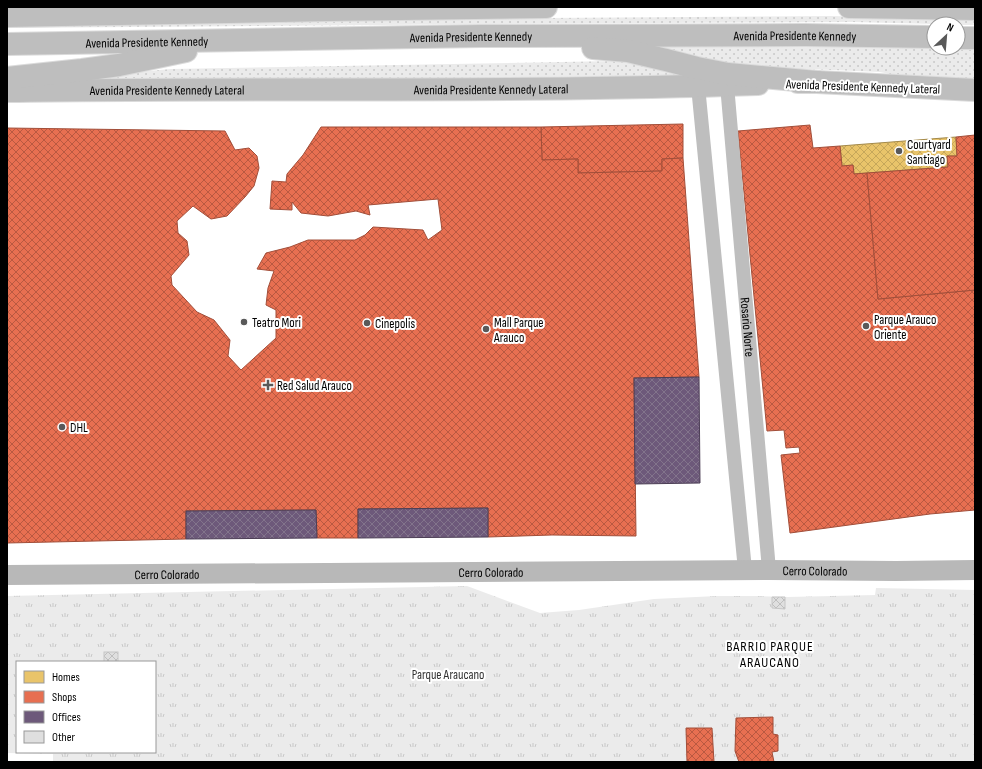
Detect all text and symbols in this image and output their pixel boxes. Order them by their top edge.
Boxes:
north arrow [926,16,966,56]
text: N [945,20,956,35]
street label: Avenida Presidente Kennedy [733,28,856,45]
street label: Avenida Presidente Kennedy [408,29,532,46]
street label: Avenida Presidente Kennedy [85,34,208,52]
street label: Avenida Presidente Kennedy Lateral [785,76,940,98]
street label: Avenida Presidente Kennedy Lateral [413,81,568,98]
street label: Avenida Presidente Kennedy Lateral [89,82,244,99]
place label: Courtyard Santiago [907,137,951,168]
marker: Courtyard Santiago [894,146,904,156]
street label: Rosario Norte [736,297,758,358]
place label: Parque Arauco Oriente [874,312,936,343]
place label: Teatro Mori [252,315,301,331]
place label: Mall Parque Arauco [493,315,544,346]
place label: Cinepolis [375,316,415,332]
marker: Teatro Mori [239,317,249,327]
marker: Cinepolis [362,318,372,328]
marker: Parque Arauco Oriente [861,321,871,331]
marker: Mall Parque Arauco [481,324,491,334]
place label: Red Salud Arauco [277,378,352,394]
marker: Red Salud Arauco [262,379,274,391]
place label: DHL [70,420,88,436]
marker: DHL [57,422,67,432]
street label: Cerro Colorado [782,563,848,580]
street label: Cerro Colorado [458,565,524,581]
street label: Cerro Colorado [134,567,200,583]
district label: BARRIO PARQUE ARAUCANO [726,638,814,671]
legend [16,661,156,753]
park label: Parque Araucano [412,667,484,683]
text: Homes [52,670,80,685]
text: Shops [52,690,77,705]
text: Offices [52,710,81,725]
text: Other [52,730,76,745]

